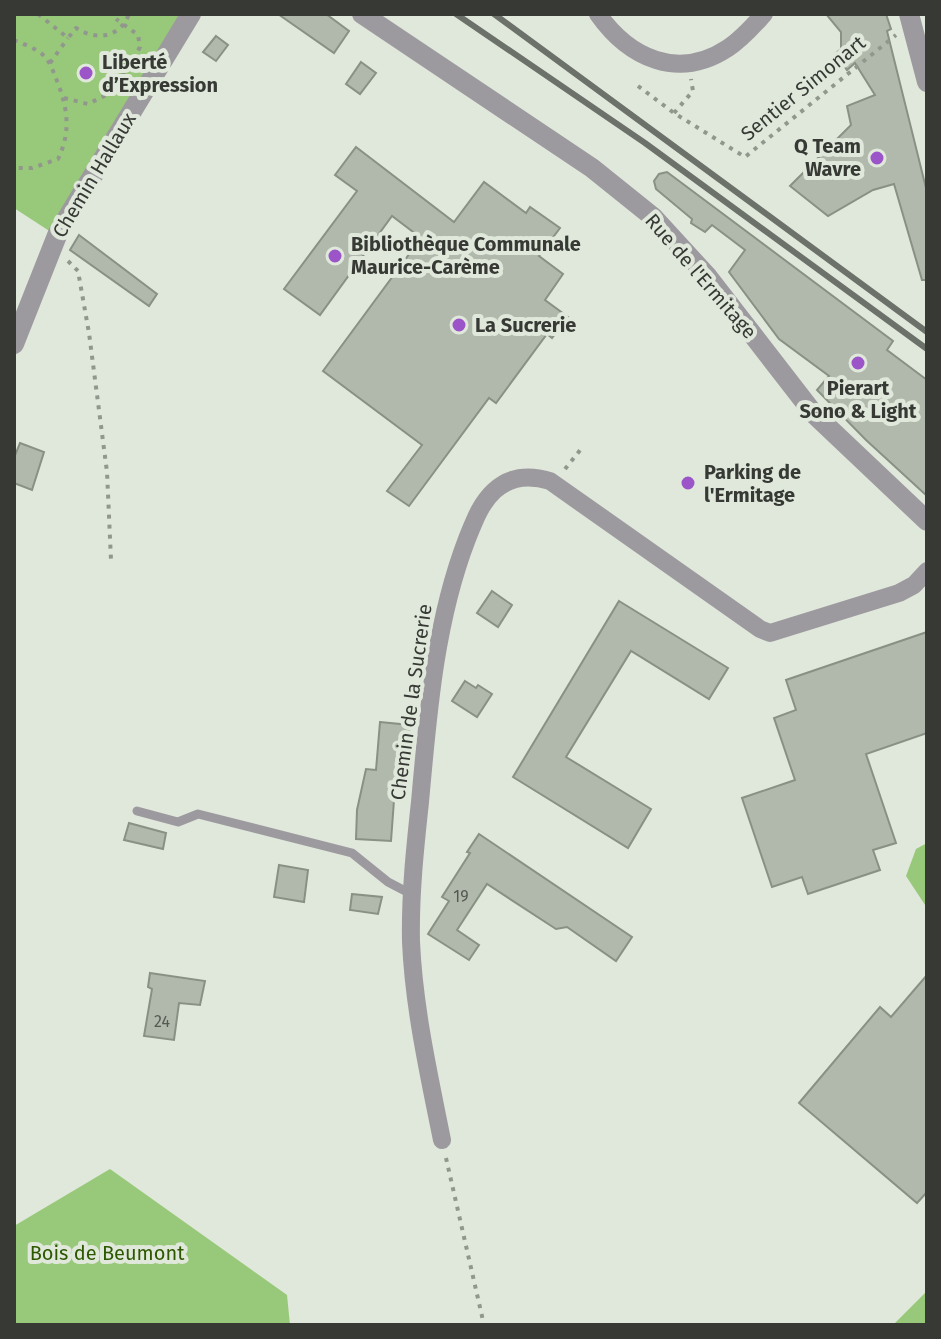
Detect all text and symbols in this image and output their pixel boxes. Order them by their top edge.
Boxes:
street label: Sentier Simonart [736,30,871,146]
place label: Liberté d’Expression [102,50,218,97]
marker: Liberté d’Expression [77,64,95,82]
street label: Chemin Hallaux [47,108,141,242]
place label: Q Team Wavre [794,134,861,181]
marker: Q Team Wavre [868,149,886,167]
street label: Rue de l'Ermitage [640,209,762,343]
place label: Bibliothèque Communale Maurice-Carème [351,232,581,279]
marker: Bibliothèque Communale Maurice-Carème [326,247,344,265]
place label: La Sucrerie [475,313,576,337]
marker: La Sucrerie [450,316,468,334]
marker: Pierart Sono & Light [849,354,867,372]
place label: Pierart Sono & Light [799,376,917,423]
place label: Parking de l'Ermitage [704,460,801,507]
marker: Parking de l'Ermitage [679,474,697,492]
street label: Chemin de la Sucrerie [385,602,437,802]
house number: 19 [453,887,469,906]
house number: 24 [154,1012,170,1031]
park label: Bois de Beumont [30,1241,185,1265]

